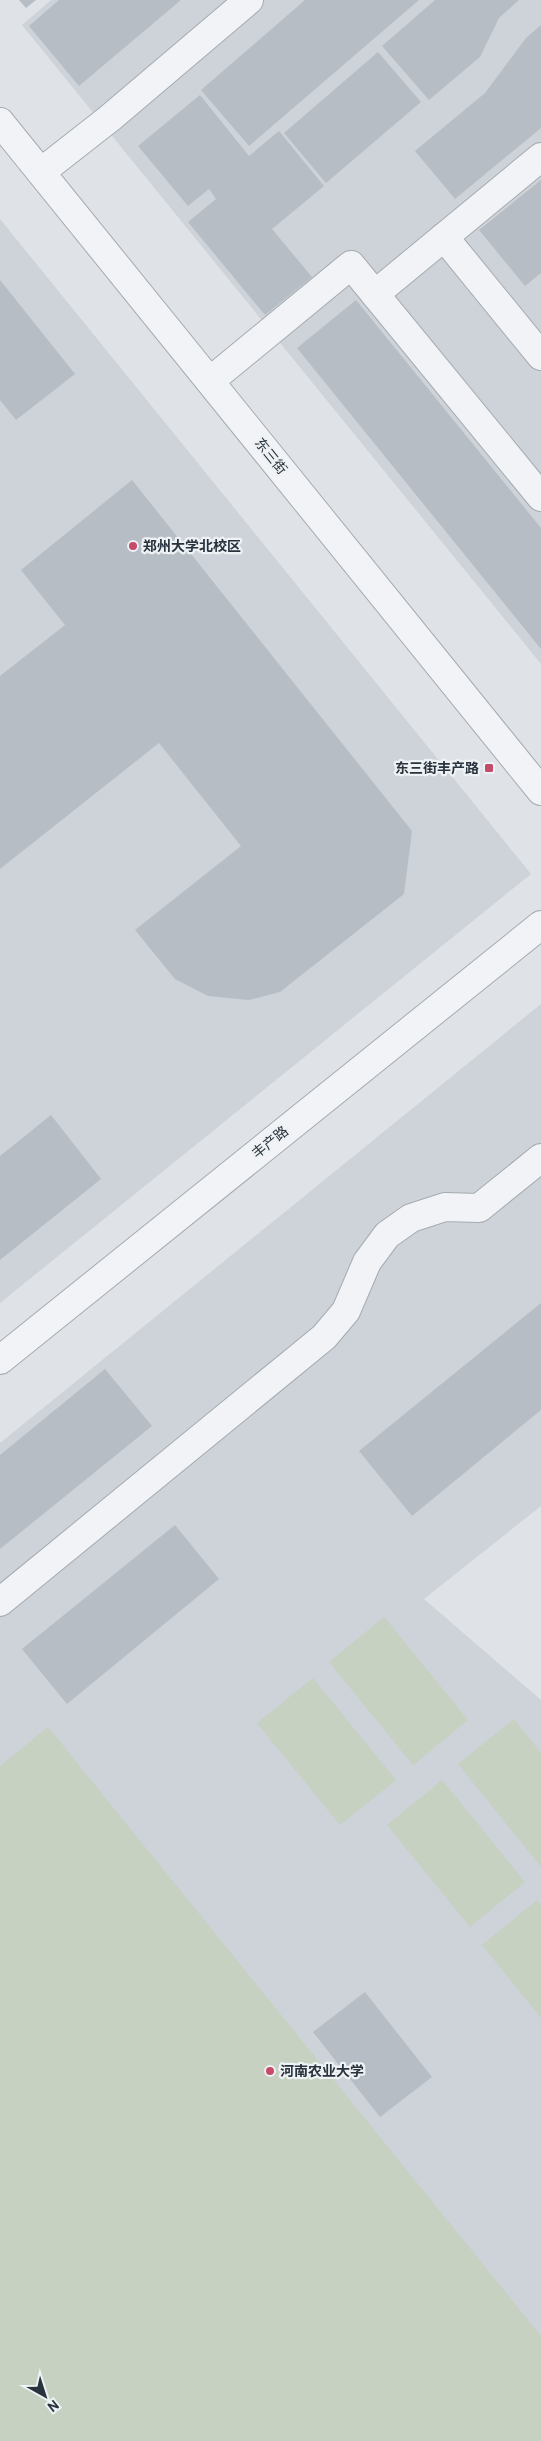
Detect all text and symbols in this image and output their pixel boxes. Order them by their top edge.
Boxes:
street label: 东三街 [250,435,290,479]
place label: 郑州大学北校区 [143,538,241,556]
marker: 郑州大学北校区 [127,540,139,552]
place label: 东三街丰产路 [395,760,479,778]
marker: 东三街丰产路 [483,762,495,774]
street label: 丰产路 [249,1123,293,1163]
place label: 河南农业大学 [280,2064,364,2081]
marker: 河南农业大学 [264,2065,276,2077]
north arrow [20,2371,70,2421]
text: N [43,2395,61,2415]

